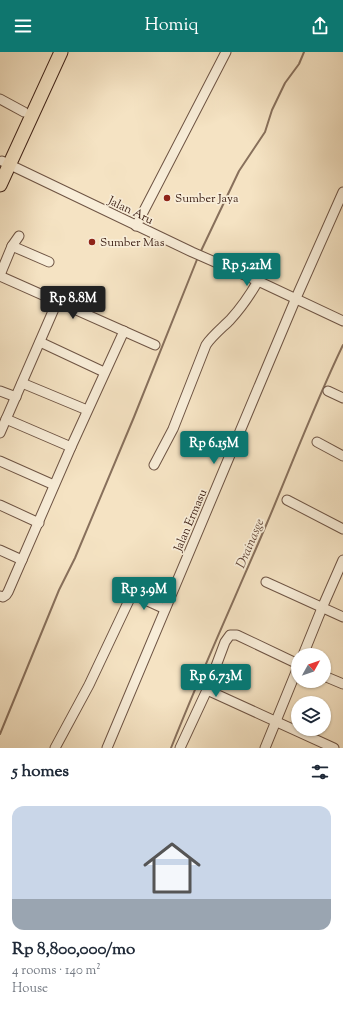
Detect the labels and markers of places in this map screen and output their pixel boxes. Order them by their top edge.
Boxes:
place label: Sumber Jaya [175,190,239,208]
marker: Sumber Jaya [162,193,172,203]
place label: Sumber Mas [100,234,165,252]
marker: Sumber Mas [87,237,97,247]
pin: Rp 5.21M [206,253,288,287]
pin: Rp 8.8M [36,286,110,320]
pin: Rp 6.15M [173,431,255,465]
pin: Rp 3.9M [107,577,181,611]
pin: Rp 6.73M [175,664,257,698]

